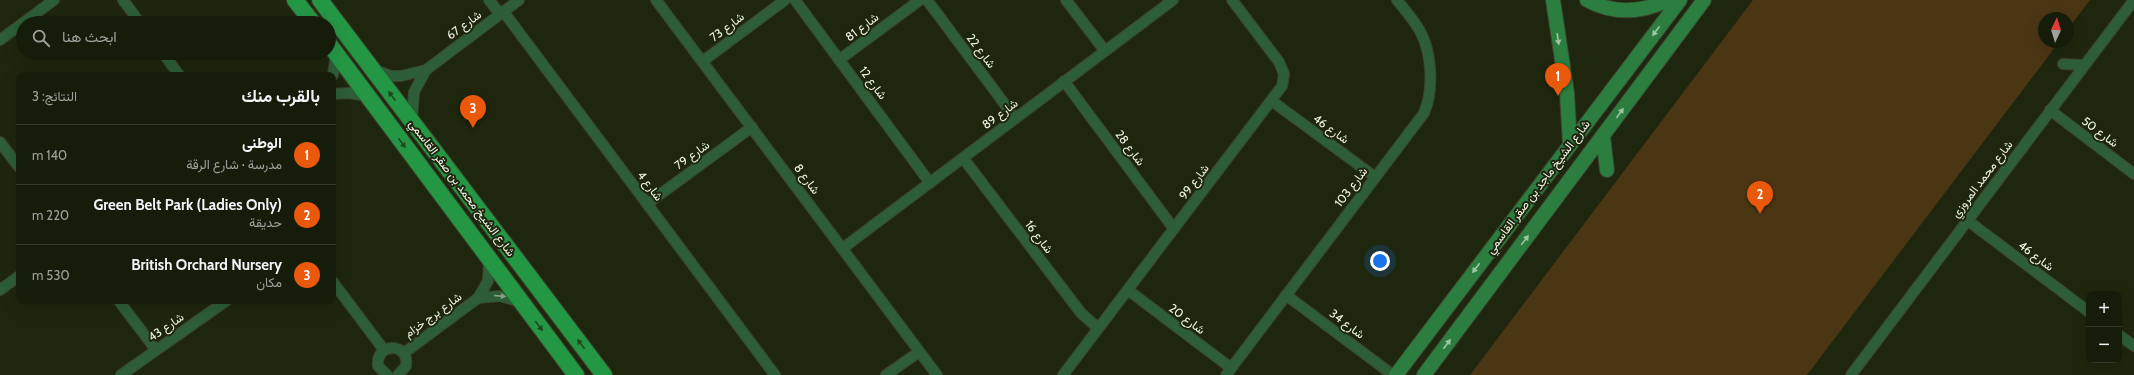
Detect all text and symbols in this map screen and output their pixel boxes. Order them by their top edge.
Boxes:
street label: شارع 67 [443,7,485,44]
street label: شارع 73 [706,9,748,46]
street label: شارع 81 [842,9,883,46]
north arrow [2038,12,2074,48]
search box [16,16,336,60]
one-way arrow [1653,26,1661,36]
icon: search [30,27,52,49]
text: ابحث هنا [62,28,117,46]
street label: شارع 22 [962,30,999,72]
one-way arrow [1556,32,1562,45]
street label: شارع 12 [855,63,891,103]
pin: 1 [1545,63,1571,96]
text: بالقرب منك [242,86,320,106]
text: النتائج: 3 [32,88,77,104]
one-way arrow [387,90,396,101]
pin: 3 [460,95,486,128]
street label: شارع 89 [979,95,1022,134]
one-way arrow [1616,108,1624,119]
street label: شارع 46 [1309,111,1352,148]
street label: شارع 50 [2078,113,2121,152]
street label: شارع الشيخ محمد بن صقر القاسمي [404,116,519,261]
street label: شارع الشيخ ماجد بن صقر القاسمي [1482,117,1595,258]
street label: شارع 28 [1111,127,1149,170]
text: الوطنی [242,134,282,152]
street label: شارع 79 [671,137,713,174]
street label: شارع محمد المروزي [1948,137,2018,222]
one-way arrow [398,138,406,149]
text: 140 m [32,147,67,163]
text: 1 [305,147,309,163]
text: مدرسة · شارع الرقة [186,156,282,172]
street label: شارع 8 [790,161,824,198]
street label: شارع 99 [1175,161,1213,204]
street label: شارع 103 [1331,164,1372,211]
street label: شارع 4 [633,168,667,205]
pin: 2 [1747,181,1773,214]
text: Green Belt Park (Ladies Only) [93,196,282,214]
text: 220 m [32,207,69,223]
text: 2 [304,207,310,223]
text: حديقة [249,214,282,230]
street label: شارع 16 [1021,217,1057,257]
one-way arrow [1521,234,1529,245]
street label: شارع 46 [2014,237,2057,275]
your location [1370,251,1390,271]
text: British Orchard Nursery [131,256,282,274]
one-way arrow [1472,263,1481,274]
text: 530 m [32,267,69,283]
text: 3 [304,267,311,283]
text: مكان [256,274,282,290]
street label: شارع برج خزام [401,289,466,342]
map controls [2086,291,2122,363]
button: + [2086,291,2122,327]
one-way arrow [494,293,506,300]
street label: شارع 20 [1165,300,1208,339]
street label: شارع 34 [1325,305,1368,343]
street label: شارع 43 [145,309,188,346]
one-way arrow [534,320,543,331]
button: − [2086,327,2122,363]
one-way arrow [1443,338,1452,349]
one-way arrow [577,339,585,349]

